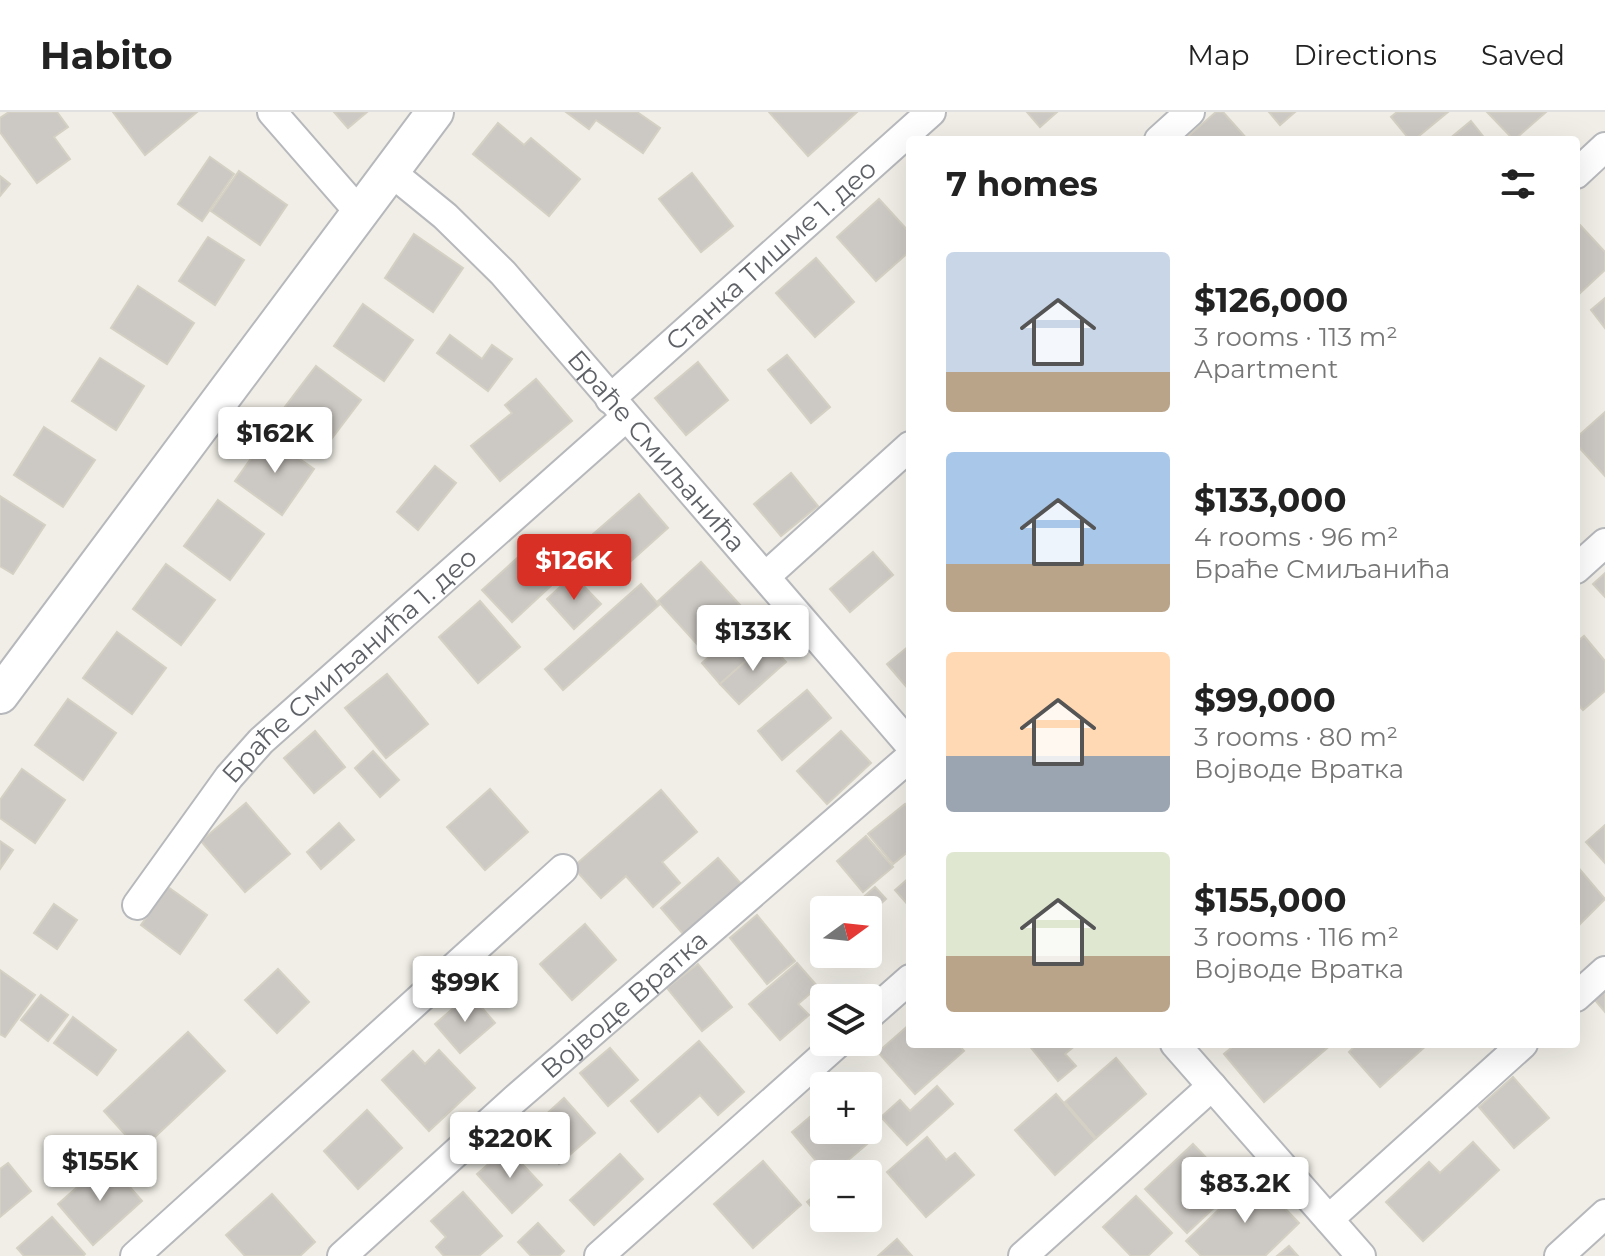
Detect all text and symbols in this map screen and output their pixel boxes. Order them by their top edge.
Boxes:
text: Habito [40,32,173,79]
text: Map [1187,38,1249,72]
text: Directions [1293,38,1437,72]
text: Saved [1481,38,1565,72]
street label: Станка Тишме 1. део [659,153,883,358]
icon: filters [1496,162,1540,206]
text: 7 homes [946,163,1098,205]
text: $126,000 [1194,279,1348,321]
icon: home [1010,284,1106,380]
text: 3 rooms · 113 m² [1194,321,1398,353]
street label: Браће Смиљанића [561,343,752,559]
text: Apartment [1194,353,1338,385]
pin: $162K [219,407,331,475]
text: $162K [236,417,314,449]
text: $133,000 [1194,479,1346,521]
icon: home [1010,484,1106,580]
text: 4 rooms · 96 m² [1194,521,1398,553]
pin: $126K [518,534,630,602]
street label: Браће Смиљанића 1. део [215,541,484,790]
text: $126K [535,544,613,576]
text: Браће Смиљанића [1194,553,1450,585]
pin: $133K [697,605,809,673]
text: $133K [715,615,791,647]
text: $99,000 [1194,679,1336,721]
icon: home [1010,684,1106,780]
text: 3 rooms · 80 m² [1194,721,1398,753]
text: Војводе Вратка [1194,753,1404,785]
text: $155,000 [1194,879,1347,921]
icon: home [1010,884,1106,980]
north arrow [810,896,882,968]
map controls [810,896,882,1232]
text: 3 rooms · 116 m² [1194,921,1399,953]
street label: Војводе Вратка [534,924,714,1085]
text: Војводе Вратка [1194,953,1404,985]
pin: $99K [418,956,512,1024]
text: $99K [431,966,499,998]
button: layers [810,984,882,1056]
button: + [810,1072,882,1144]
pin: $220K [454,1112,566,1180]
text: $220K [468,1122,552,1154]
pin: $155K [44,1135,156,1203]
text: $155K [62,1145,138,1177]
pin: $83.2K [1180,1157,1310,1225]
button: − [810,1160,882,1232]
text: $83.2K [1200,1167,1290,1199]

